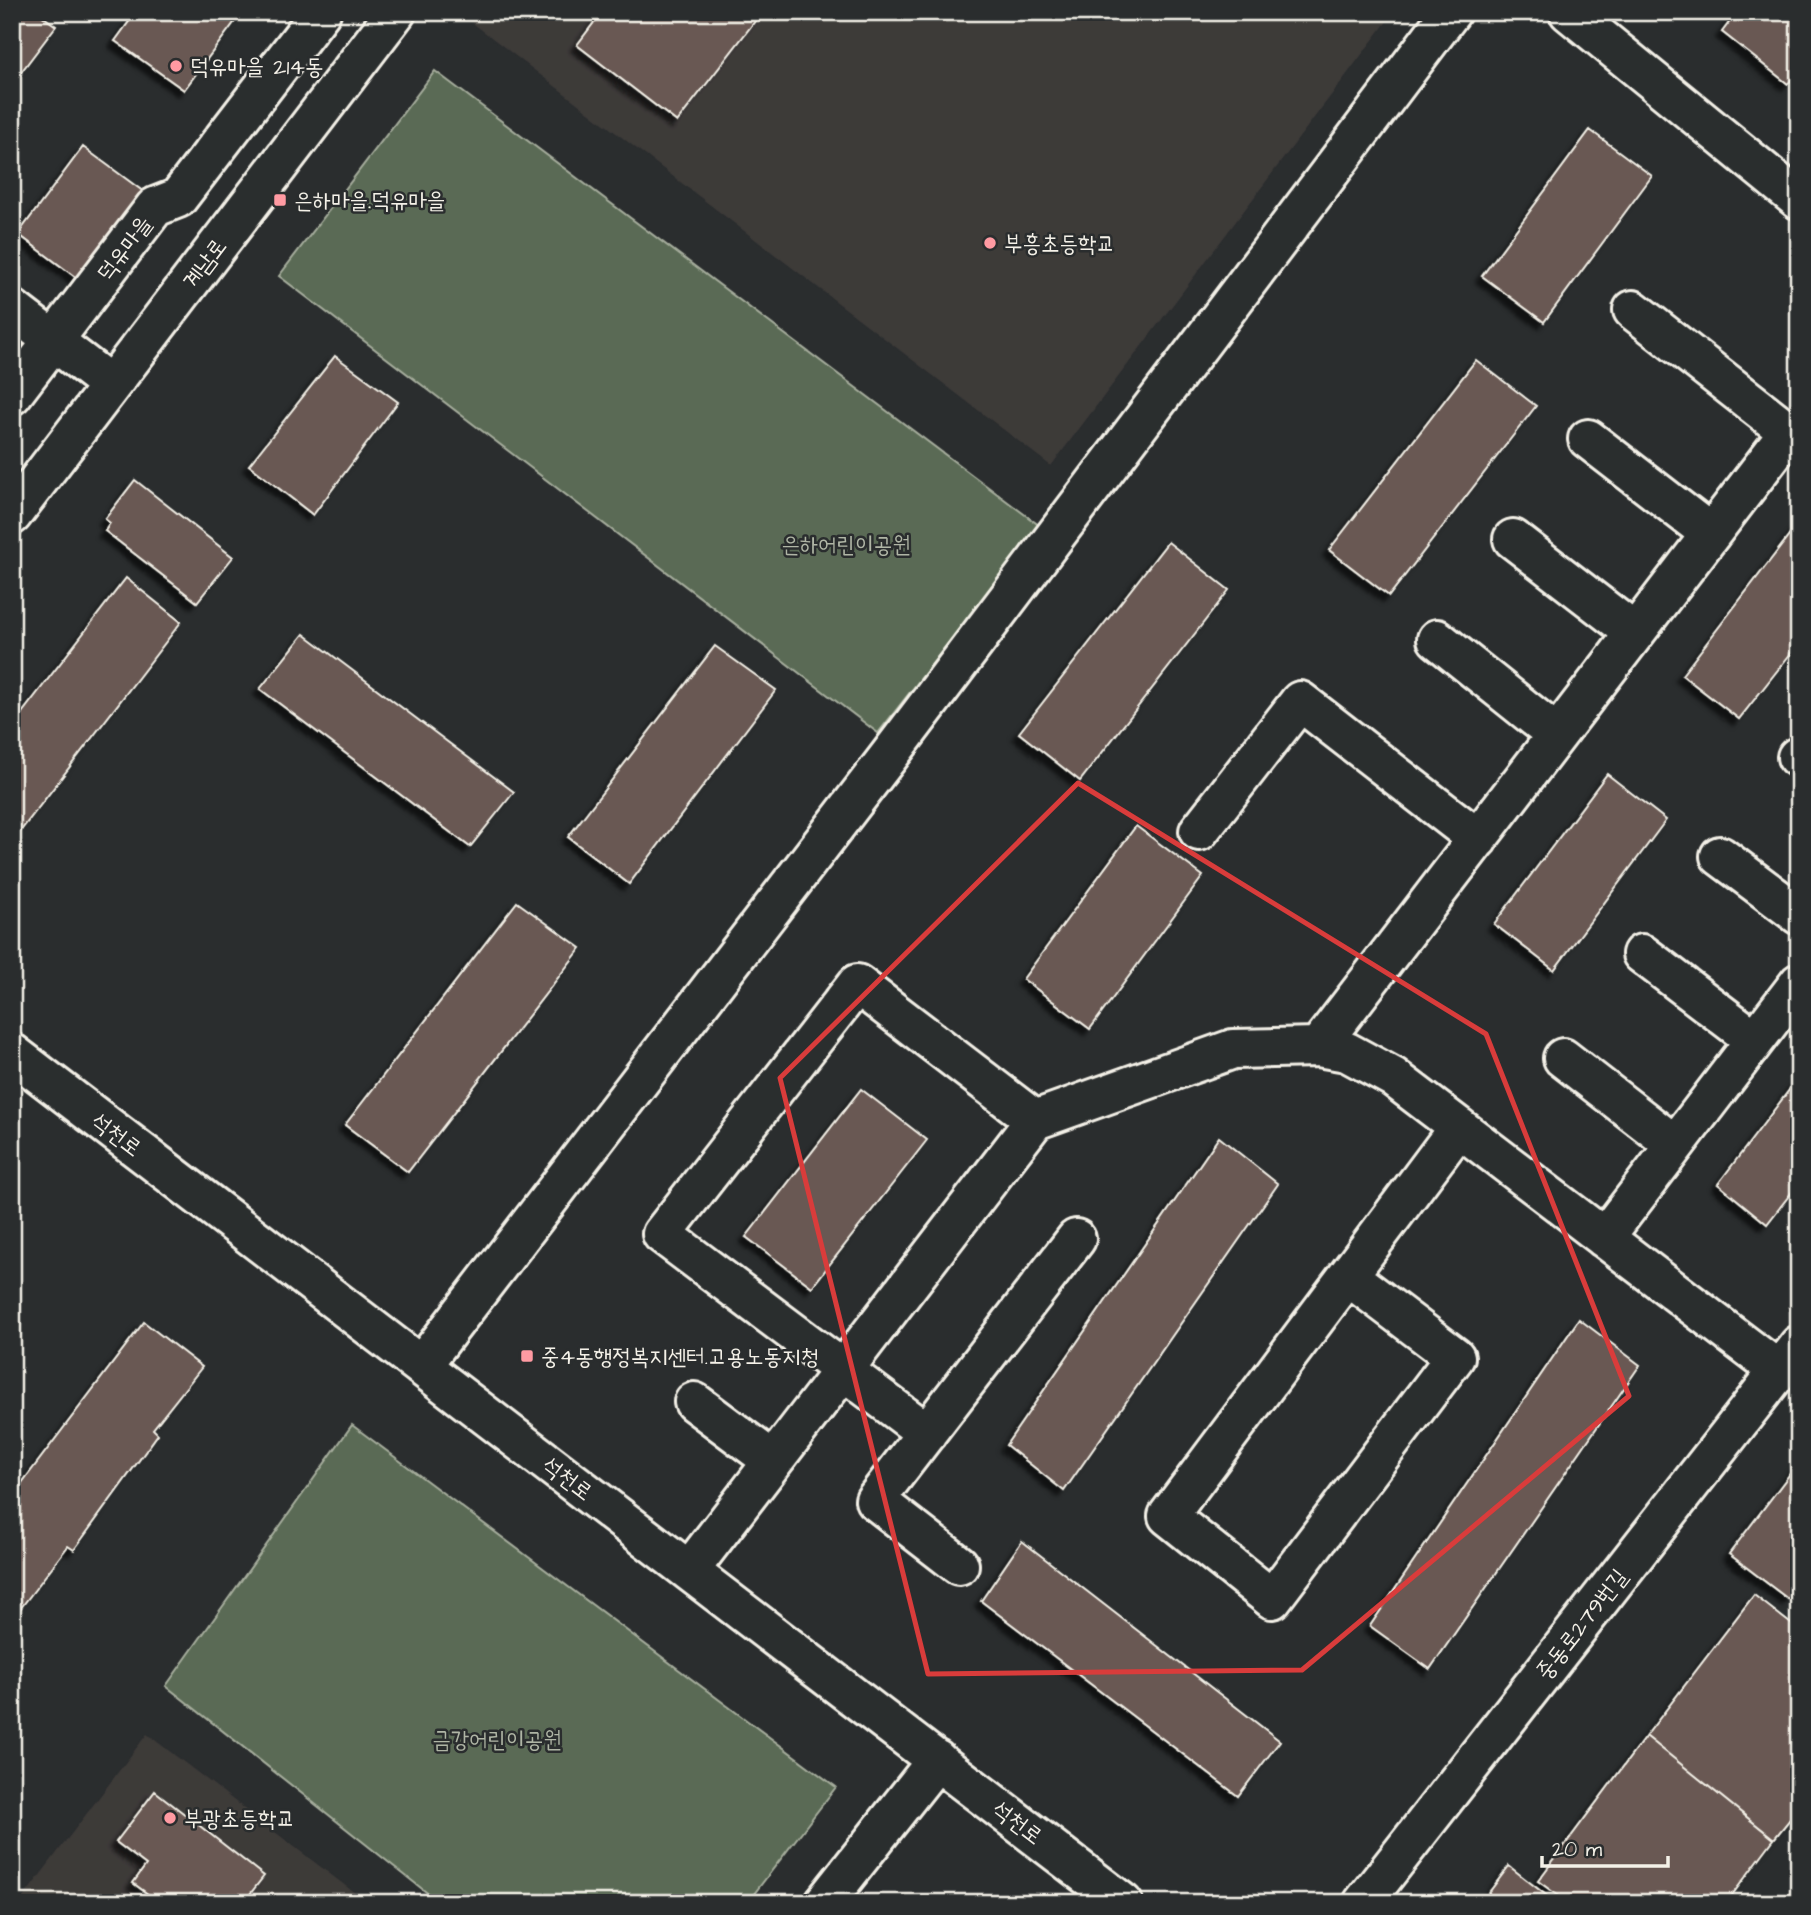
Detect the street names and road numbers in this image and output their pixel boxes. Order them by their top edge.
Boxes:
street label: 덕유마을 [90,209,160,288]
street label: 계남로 [175,232,234,295]
street label: 석천로 [85,1105,148,1164]
street label: 석천로 [536,1449,599,1508]
street label: 중동로279번길 [1528,1562,1635,1687]
street label: 석천로 [986,1793,1049,1852]

